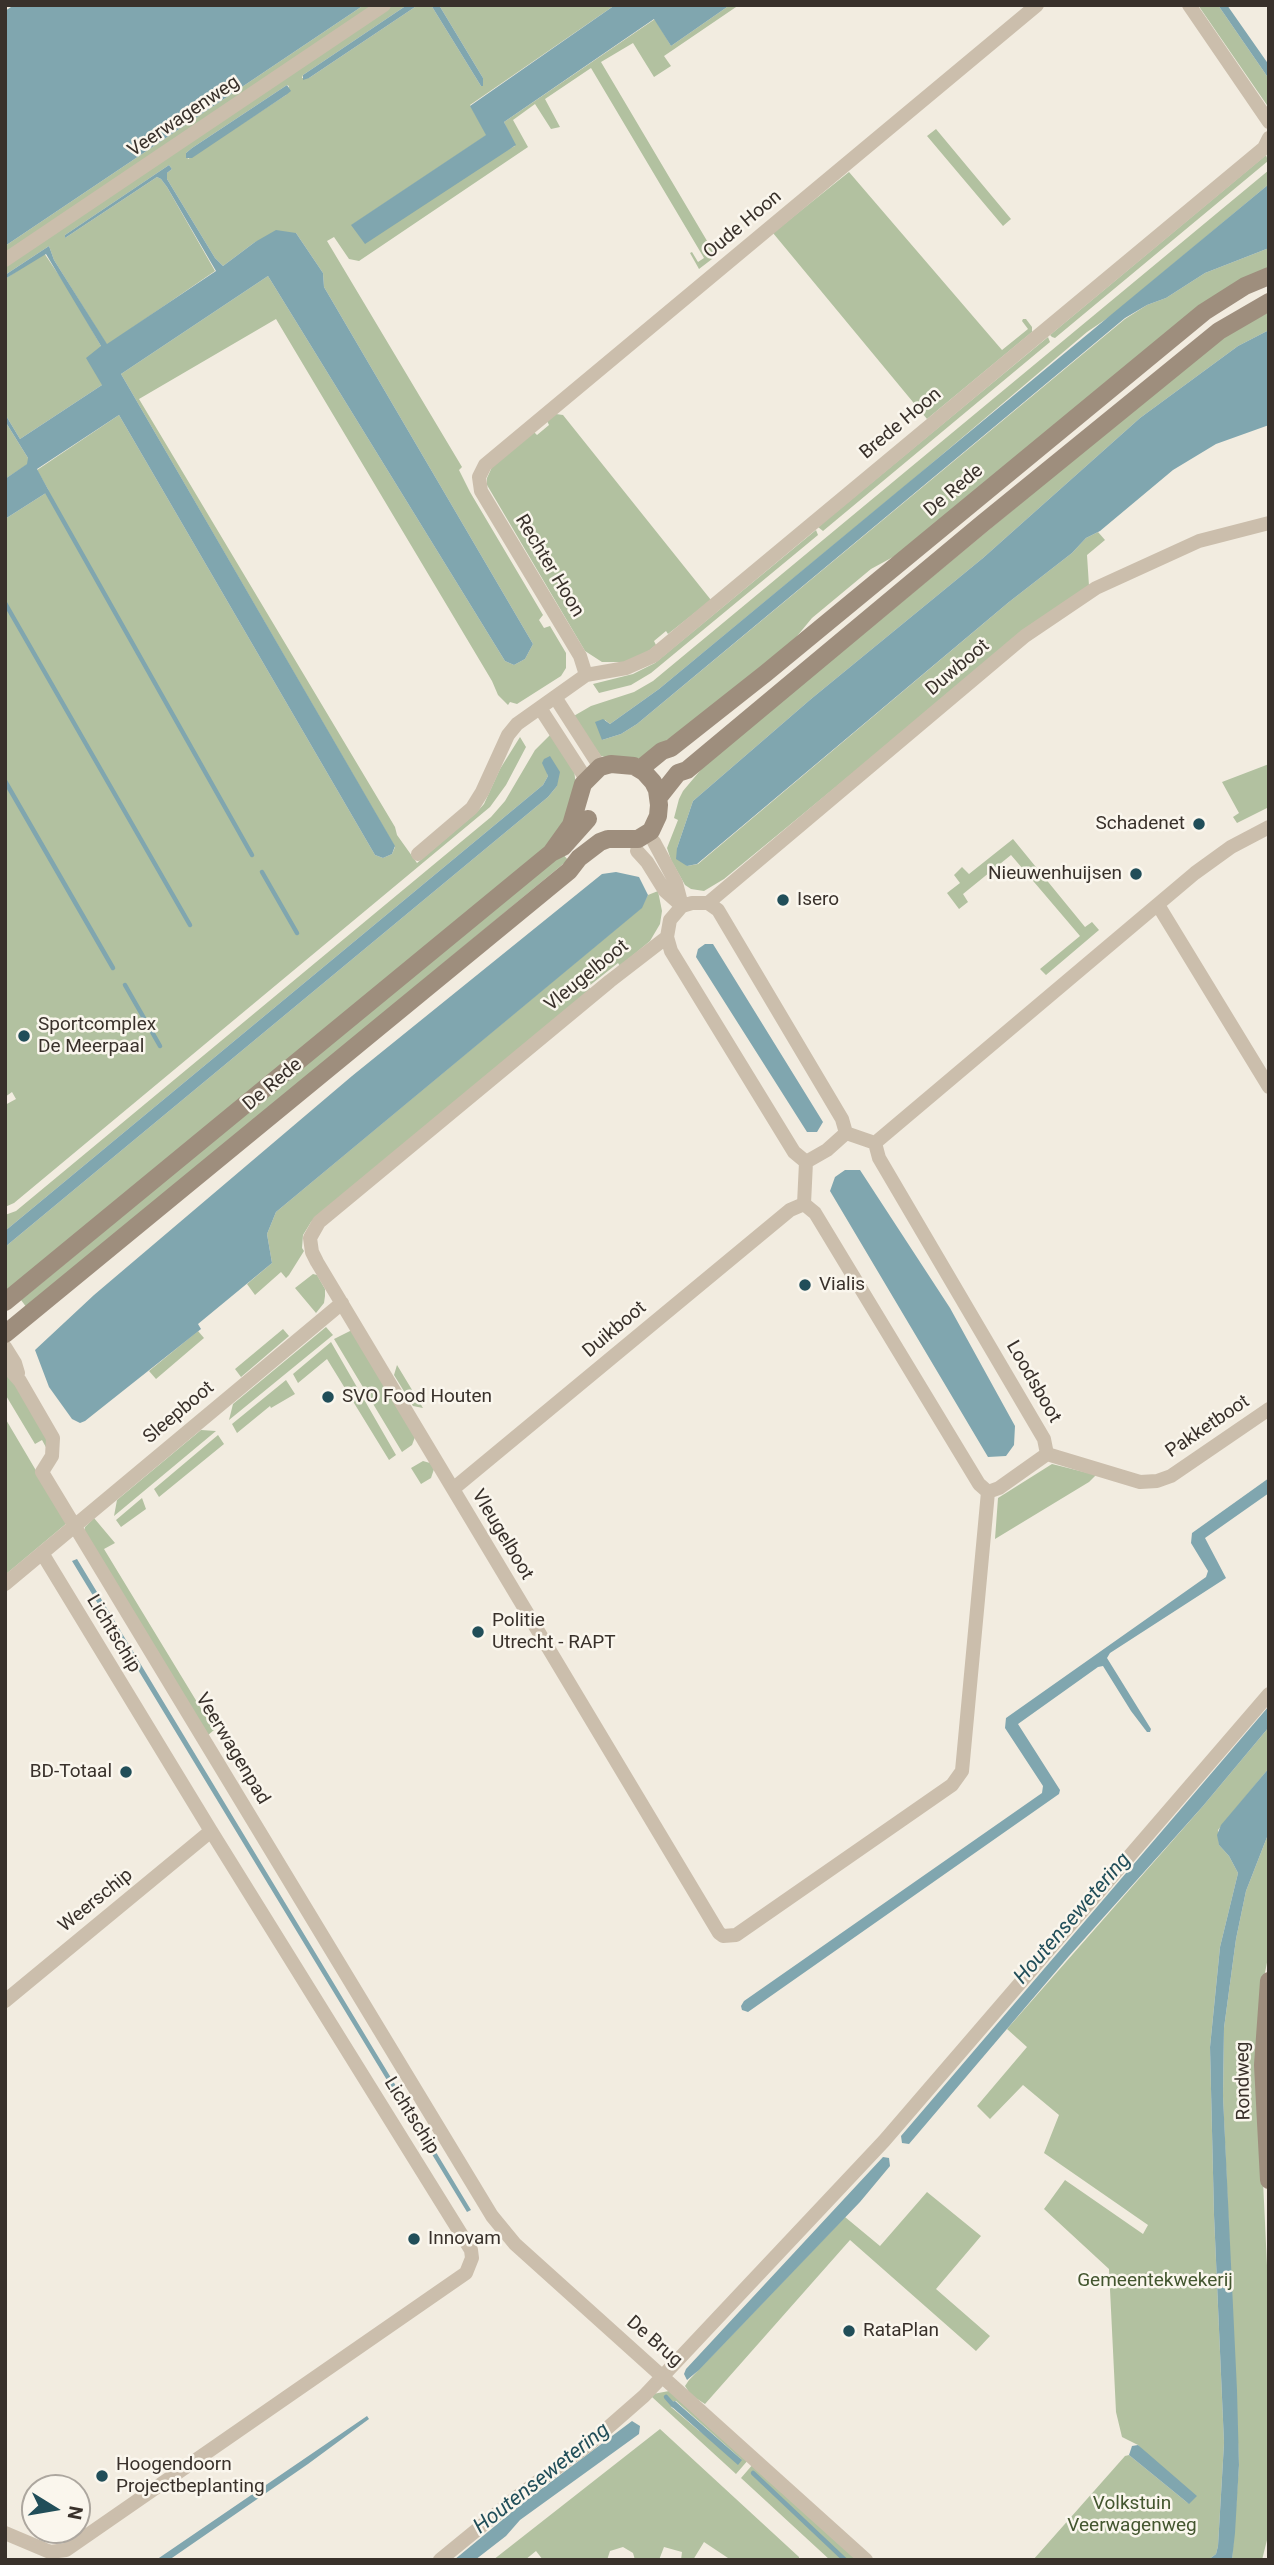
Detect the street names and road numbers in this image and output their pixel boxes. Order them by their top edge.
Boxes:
street label: Veerwagenweg [124,71,244,163]
street label: Oude Hoon [699,186,787,264]
street label: Brede Hoon [856,383,946,465]
street label: De Rede [920,460,988,522]
street label: Rechter Hoon [510,511,588,621]
street label: Duwboot [922,635,994,701]
street label: Vleugelboot [541,935,633,1017]
street label: De Rede [239,1054,307,1116]
street label: Duikboot [579,1297,651,1363]
street label: Loodsboot [1000,1337,1066,1427]
street label: Sleepboot [139,1377,219,1449]
street label: Pakketboot [1162,1391,1254,1463]
street label: Vleugelboot [466,1486,538,1584]
street label: Lichtschip [81,1591,145,1677]
street label: Veerwagenpad [190,1689,274,1809]
street label: Weerschip [54,1864,138,1938]
street label: Rondweg [1232,2041,1256,2121]
street label: Lichtschip [378,2073,444,2159]
street label: De Brug [621,2312,687,2372]

